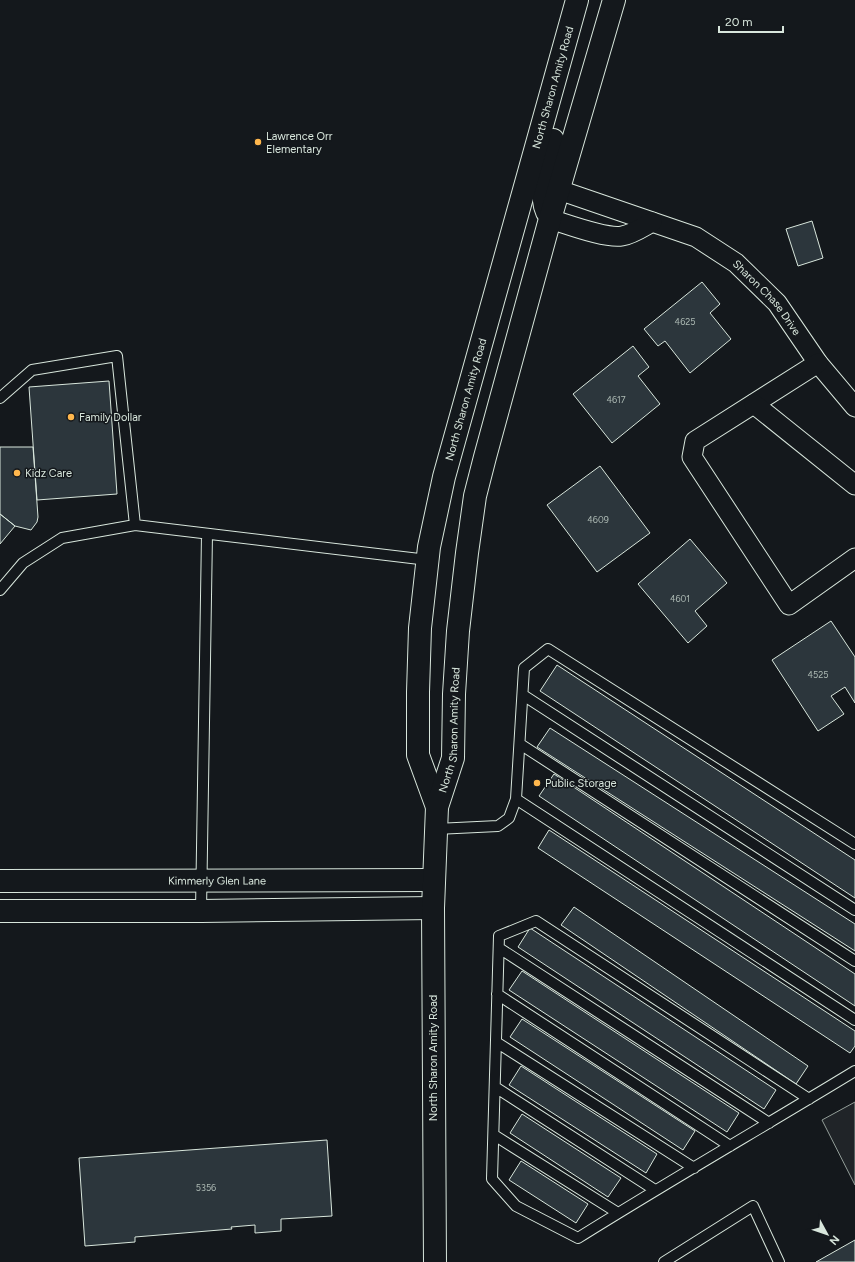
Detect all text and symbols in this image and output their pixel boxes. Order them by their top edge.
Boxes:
scale bar [719,8,783,34]
text: 20 m [725,15,753,29]
street label: North Sharon Amity Road [529,25,576,150]
place label: Lawrence Orr Elementary [266,130,333,156]
marker: Lawrence Orr Elementary [253,137,263,147]
street label: Sharon Chase Drive [730,257,803,338]
house number: 4625 [675,316,695,327]
street label: North Sharon Amity Road [442,337,489,462]
house number: 4617 [606,394,626,405]
place label: Family Dollar [79,411,142,424]
marker: Family Dollar [66,412,76,422]
place label: Kidz Care [25,467,72,480]
marker: Kidz Care [12,468,22,478]
house number: 4609 [587,514,609,525]
house number: 4601 [670,593,690,604]
street label: North Sharon Amity Road [436,667,462,794]
house number: 4525 [808,669,828,680]
place label: Public Storage [545,777,617,790]
marker: Public Storage [532,778,542,788]
street label: Kimmerly Glen Lane [168,874,266,887]
street label: North Sharon Amity Road [427,995,440,1121]
house number: 5356 [196,1182,216,1193]
north arrow [807,1214,847,1254]
text: N [827,1233,842,1248]

